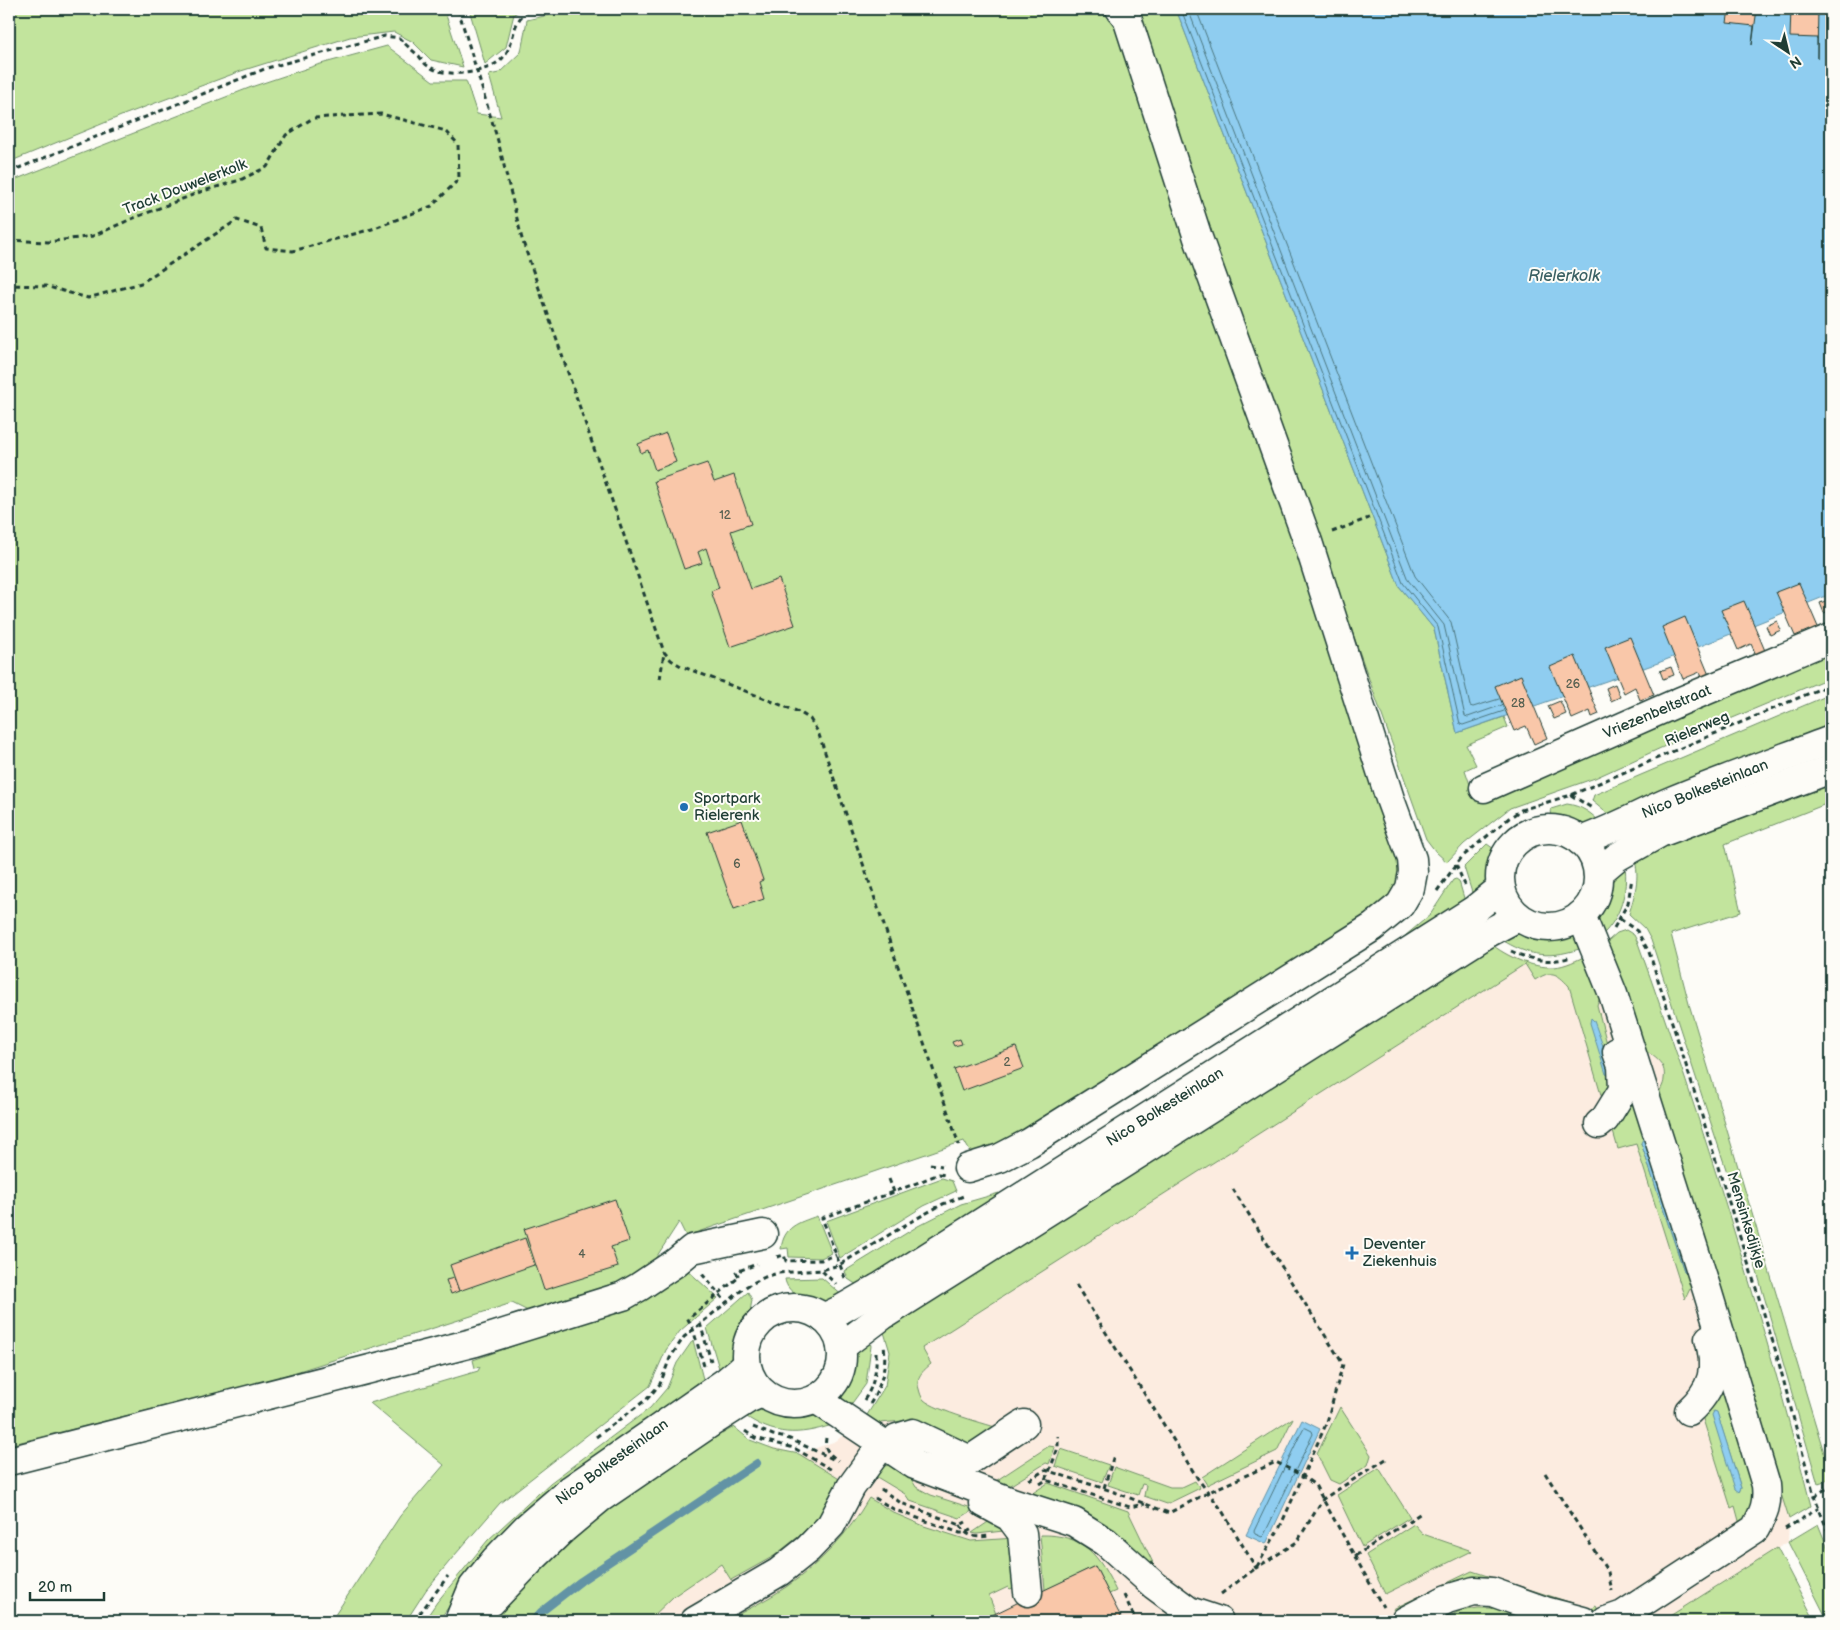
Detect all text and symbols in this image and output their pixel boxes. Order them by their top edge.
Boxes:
north arrow [1762,28,1812,78]
text: N [1786,52,1804,72]
street label: Track Douwelerkolk [120,154,250,219]
water label: Rielerkolk [1528,267,1601,286]
house number: 12 [719,508,731,523]
house number: 26 [1566,677,1580,692]
street label: Vriezenbeltstraat [1600,681,1714,743]
house number: 28 [1511,696,1525,711]
street label: Rielerweg [1662,707,1732,751]
street label: Nico Bolkesteinlaan [1639,755,1771,823]
place label: Sportpark Rielerenk [694,789,761,825]
marker: Sportpark Rielerenk [678,801,690,813]
house number: 6 [733,857,741,872]
house number: 2 [1003,1055,1011,1070]
street label: Nico Bolkesteinlaan [1103,1063,1227,1151]
street label: Mensinksdijkje [1722,1169,1770,1271]
place label: Deventer Ziekenhuis [1362,1235,1437,1271]
marker: Deventer Ziekenhuis [1345,1246,1359,1260]
house number: 4 [578,1247,586,1262]
street label: Nico Bolkesteinlaan [552,1415,672,1509]
scale bar [30,1570,104,1602]
text: 20 m [38,1578,72,1597]

